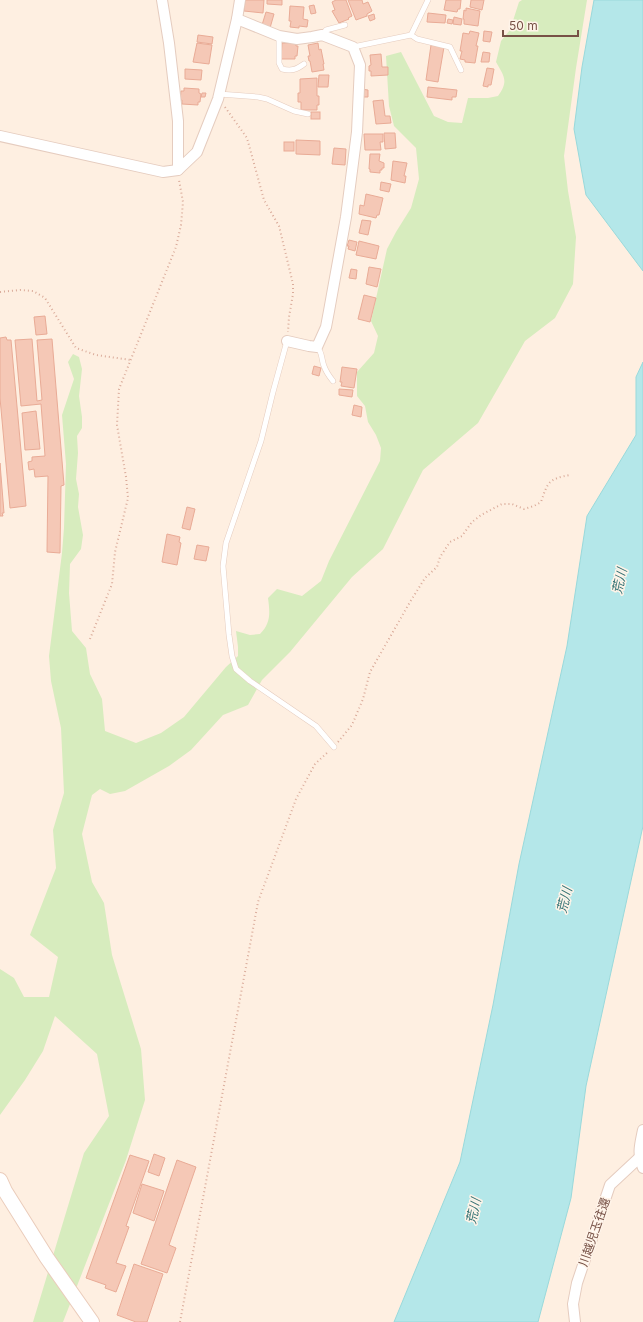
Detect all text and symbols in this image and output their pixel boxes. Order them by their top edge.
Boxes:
scale bar [503,12,578,38]
text: 50 m [509,18,538,33]
water label: 荒川 [608,565,630,595]
water label: 荒川 [553,884,575,915]
water label: 荒川 [462,1195,484,1225]
street label: 川越児玉往還 [575,1196,613,1268]

